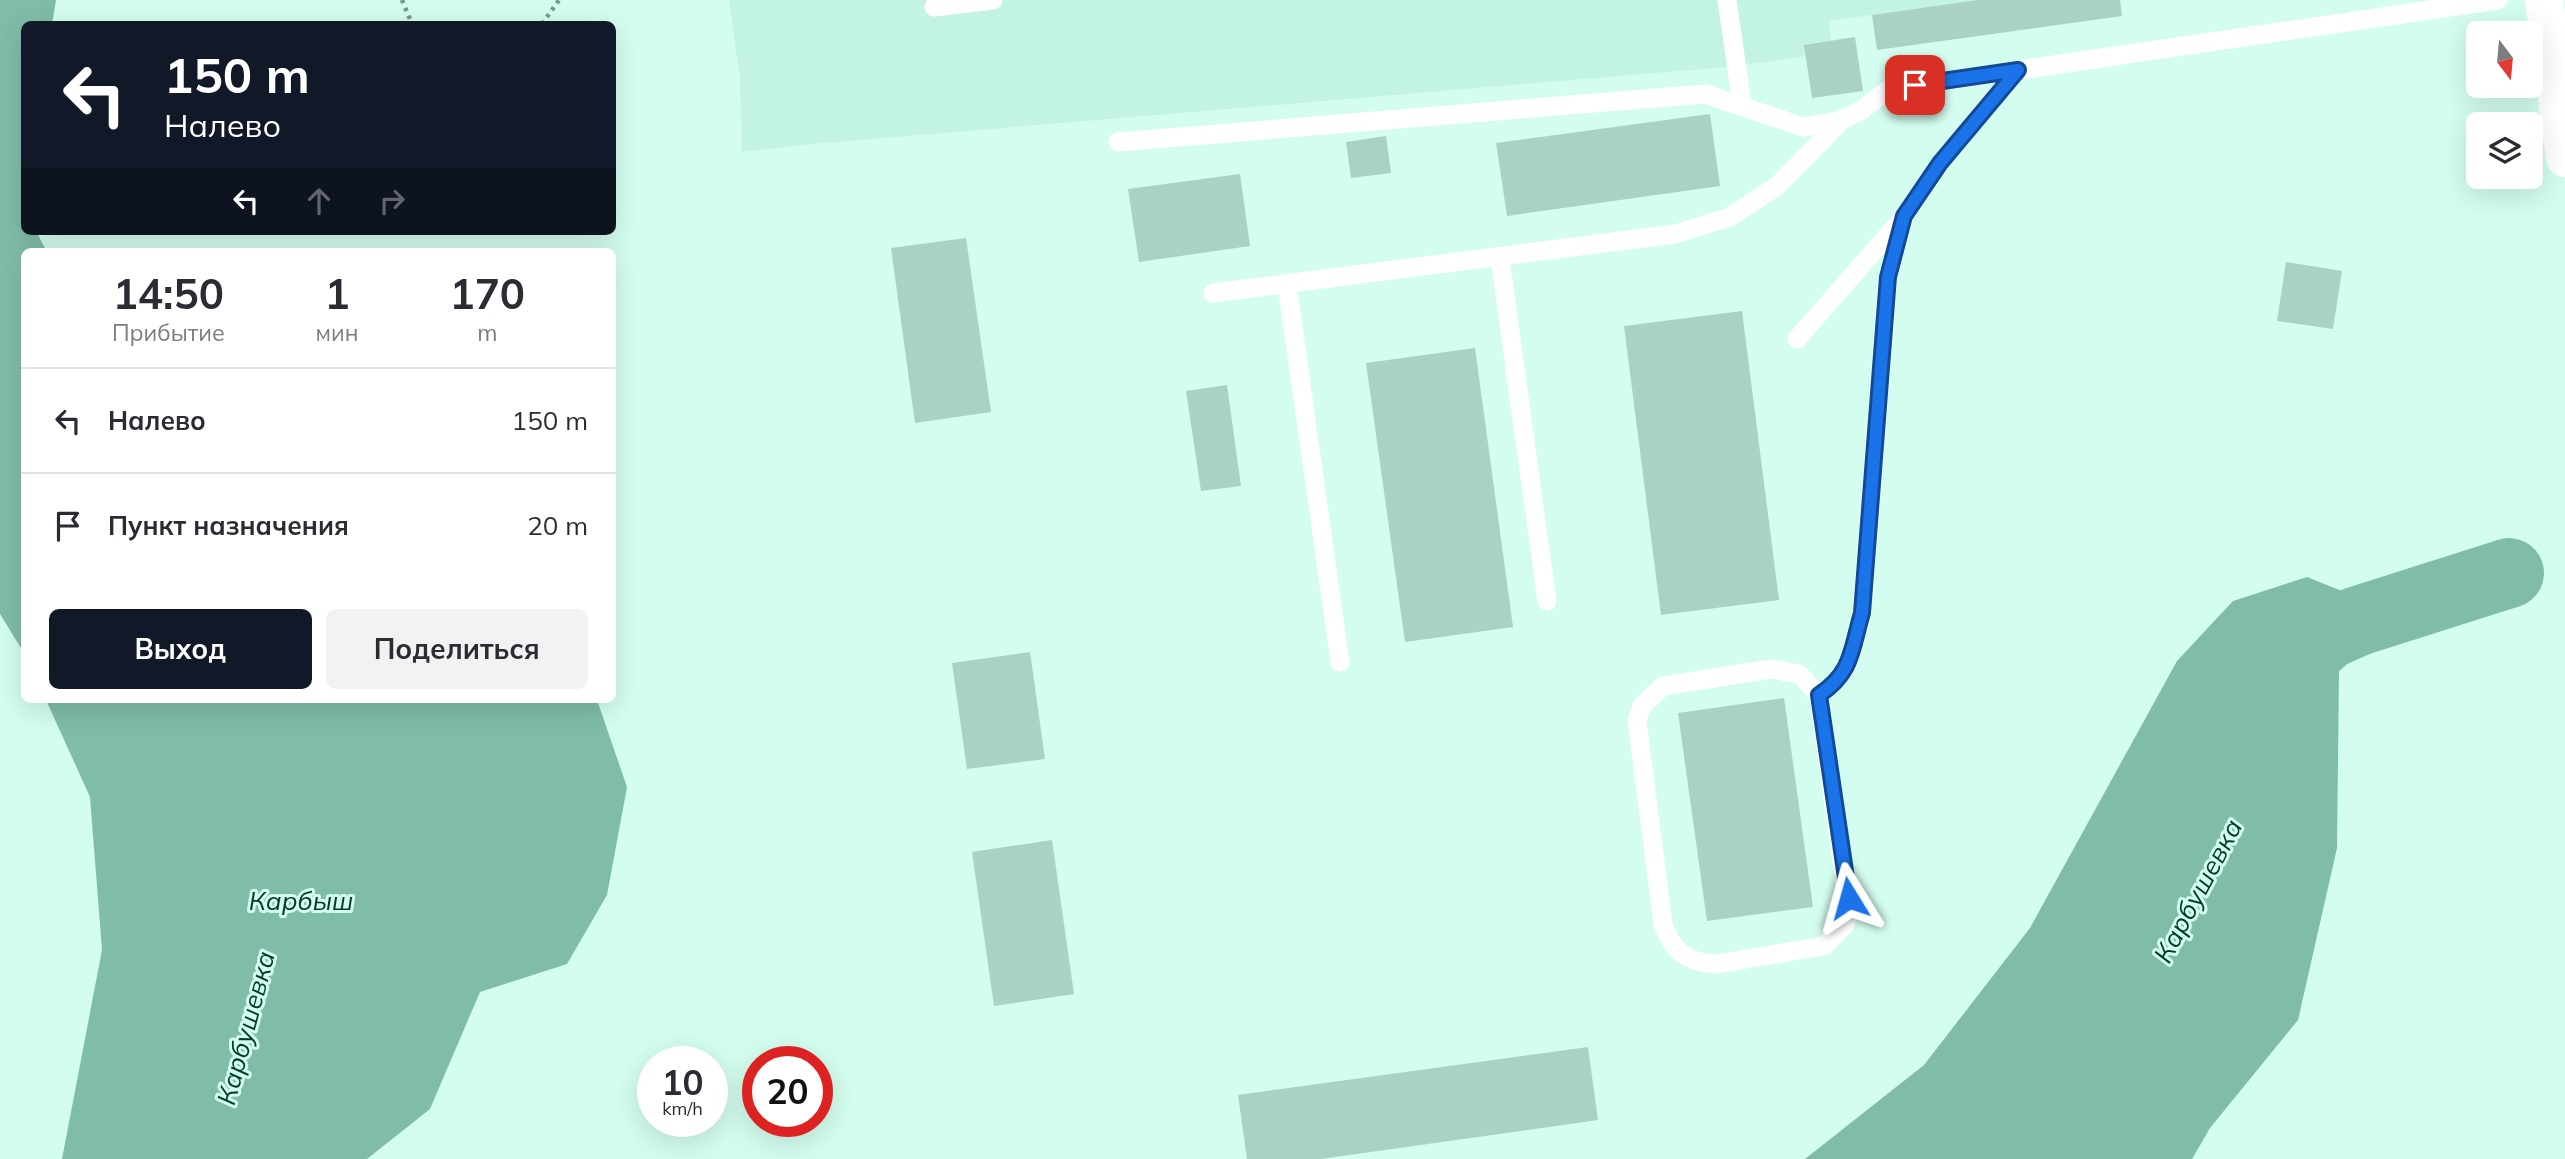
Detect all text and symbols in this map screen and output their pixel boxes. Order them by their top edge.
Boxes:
north arrow [2466,21,2543,98]
map controls [2466,21,2543,189]
text: 150 m [164,44,310,105]
icon: left [49,49,140,140]
pin [1885,55,1945,115]
icon: arrive [1896,66,1934,104]
text: Налево [164,105,281,145]
button: layers [2466,112,2543,189]
icon: left [227,182,265,220]
icon: ahead [300,182,338,220]
icon: right [373,182,411,220]
text: 14:50 [113,267,224,320]
text: 1 [324,267,350,320]
text: 170 [449,267,525,320]
text: Прибытие [112,318,225,347]
text: мин [316,318,359,347]
text: m [477,318,497,347]
icon: left [49,402,87,440]
text: Налево [108,404,206,437]
text: 150 m [512,404,588,437]
icon: arrive [49,507,87,545]
text: Пункт назначения [108,509,349,542]
text: 20 m [527,509,588,542]
button: Выход [49,609,312,689]
button: Поделиться [326,609,588,689]
water label: Карбушевка [2146,813,2249,968]
position arrow [1812,861,1886,935]
water label: Карбыш [249,884,353,917]
water label: Карбушевка [209,947,282,1108]
speed limit sign: 20 [742,1046,833,1137]
text: 10 [661,1060,704,1104]
text: km/h [662,1097,703,1120]

